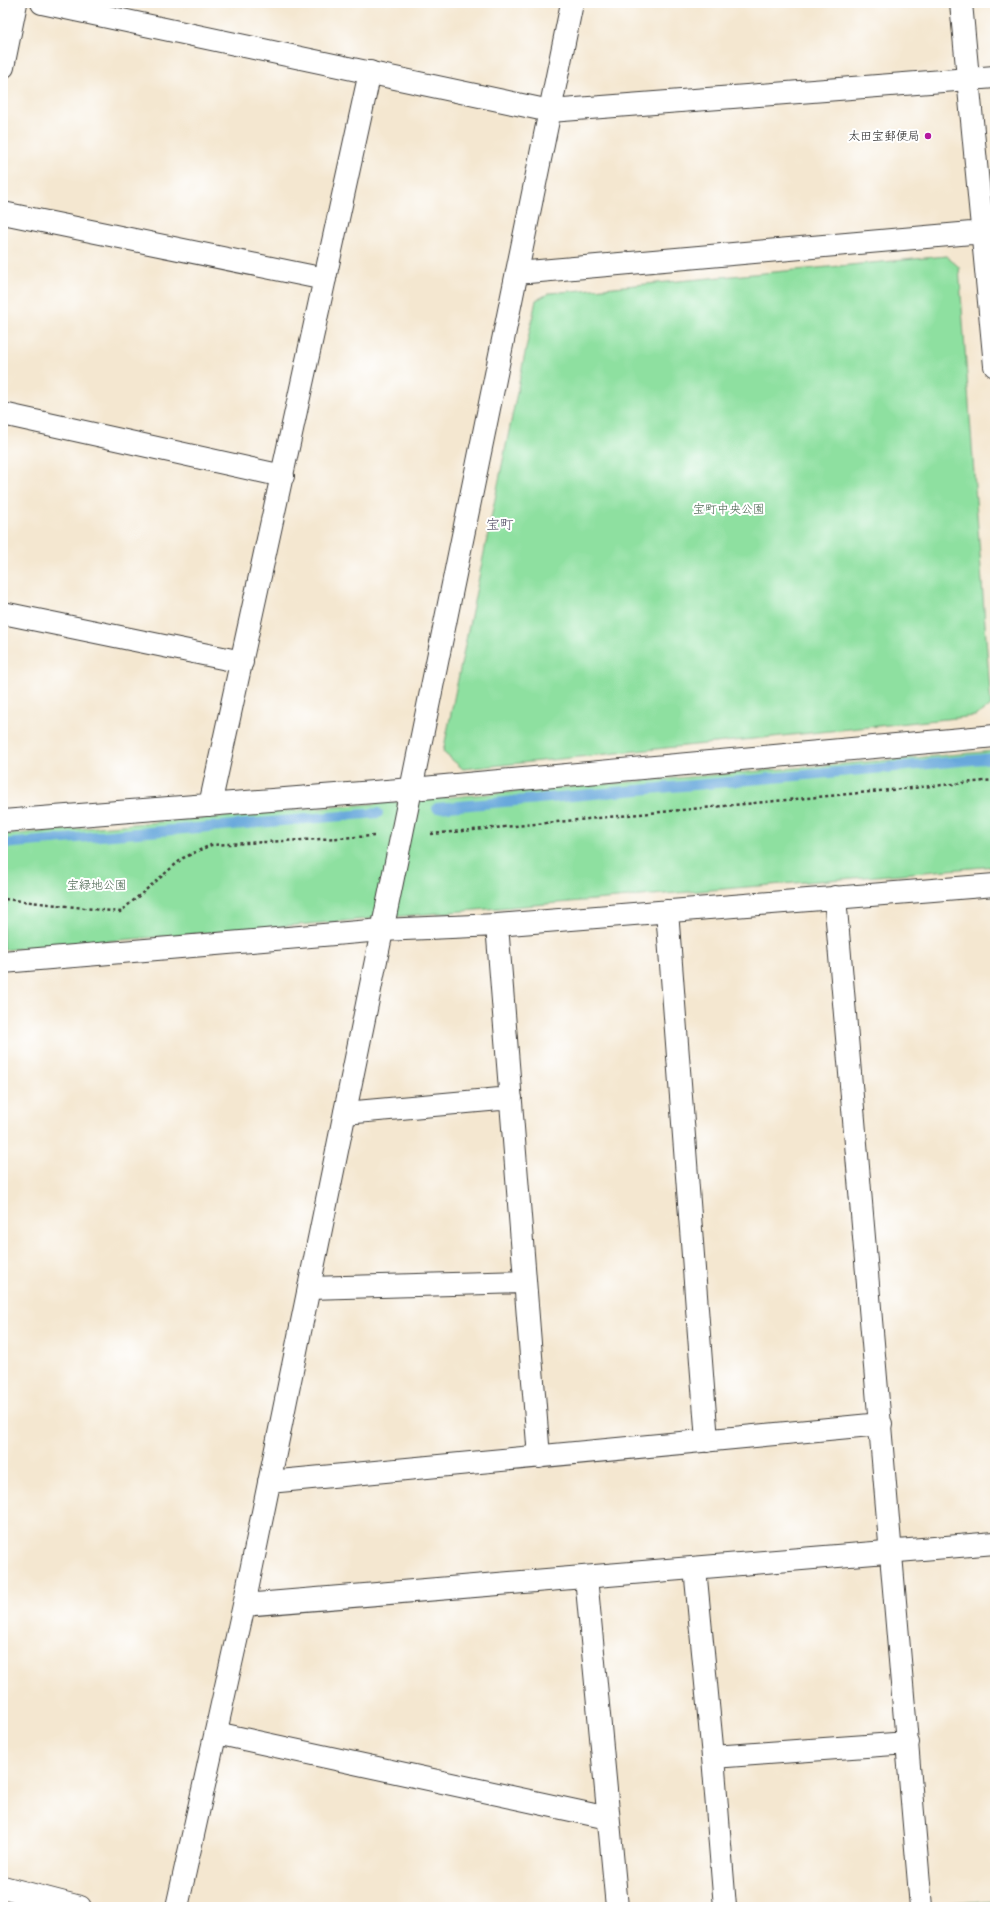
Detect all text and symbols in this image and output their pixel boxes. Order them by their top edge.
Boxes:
place label: 太田宝郵便局 [848,129,920,144]
marker: 太田宝郵便局 [923,131,933,141]
park label: 宝町中央公園 [693,502,765,517]
district label: 宝町 [486,516,514,533]
park label: 宝緑地公園 [67,878,127,893]

